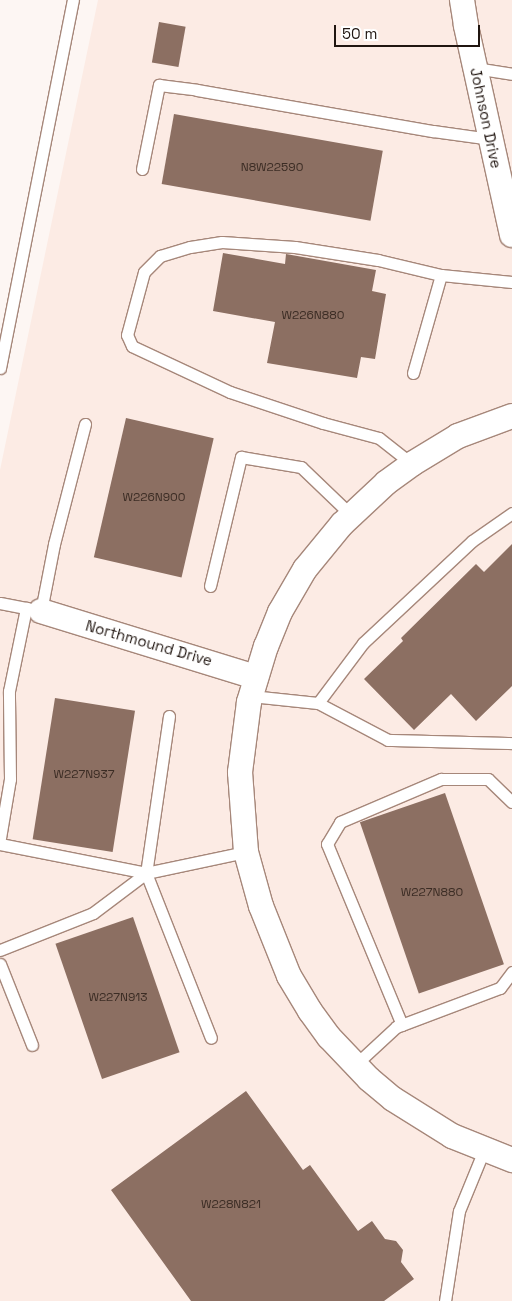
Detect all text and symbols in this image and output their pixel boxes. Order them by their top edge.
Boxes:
scale bar [337,15,483,47]
text: 50 m [342,24,377,43]
street label: Johnson Drive [467,66,505,170]
house number: N8W22590 [241,161,303,175]
house number: W226N880 [282,309,344,323]
house number: W226N900 [122,491,186,505]
street label: Northmound Drive [84,616,214,670]
house number: W227N937 [54,768,114,782]
house number: W227N880 [401,886,463,900]
house number: W227N913 [88,991,148,1005]
house number: W228N821 [201,1198,261,1212]

